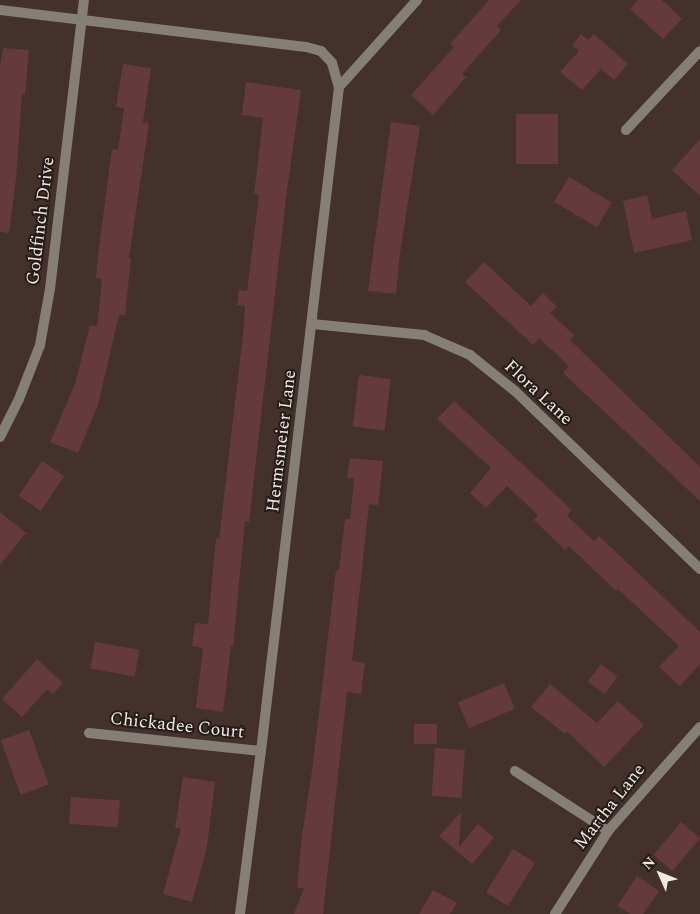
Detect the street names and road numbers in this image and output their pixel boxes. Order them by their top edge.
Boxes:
street label: Goldfinch Drive [22,156,60,286]
street label: Flora Lane [499,356,577,430]
street label: Hermsmeier Lane [263,369,301,513]
street label: Chickadee Court [109,708,245,744]
street label: Martha Lane [570,760,650,854]

